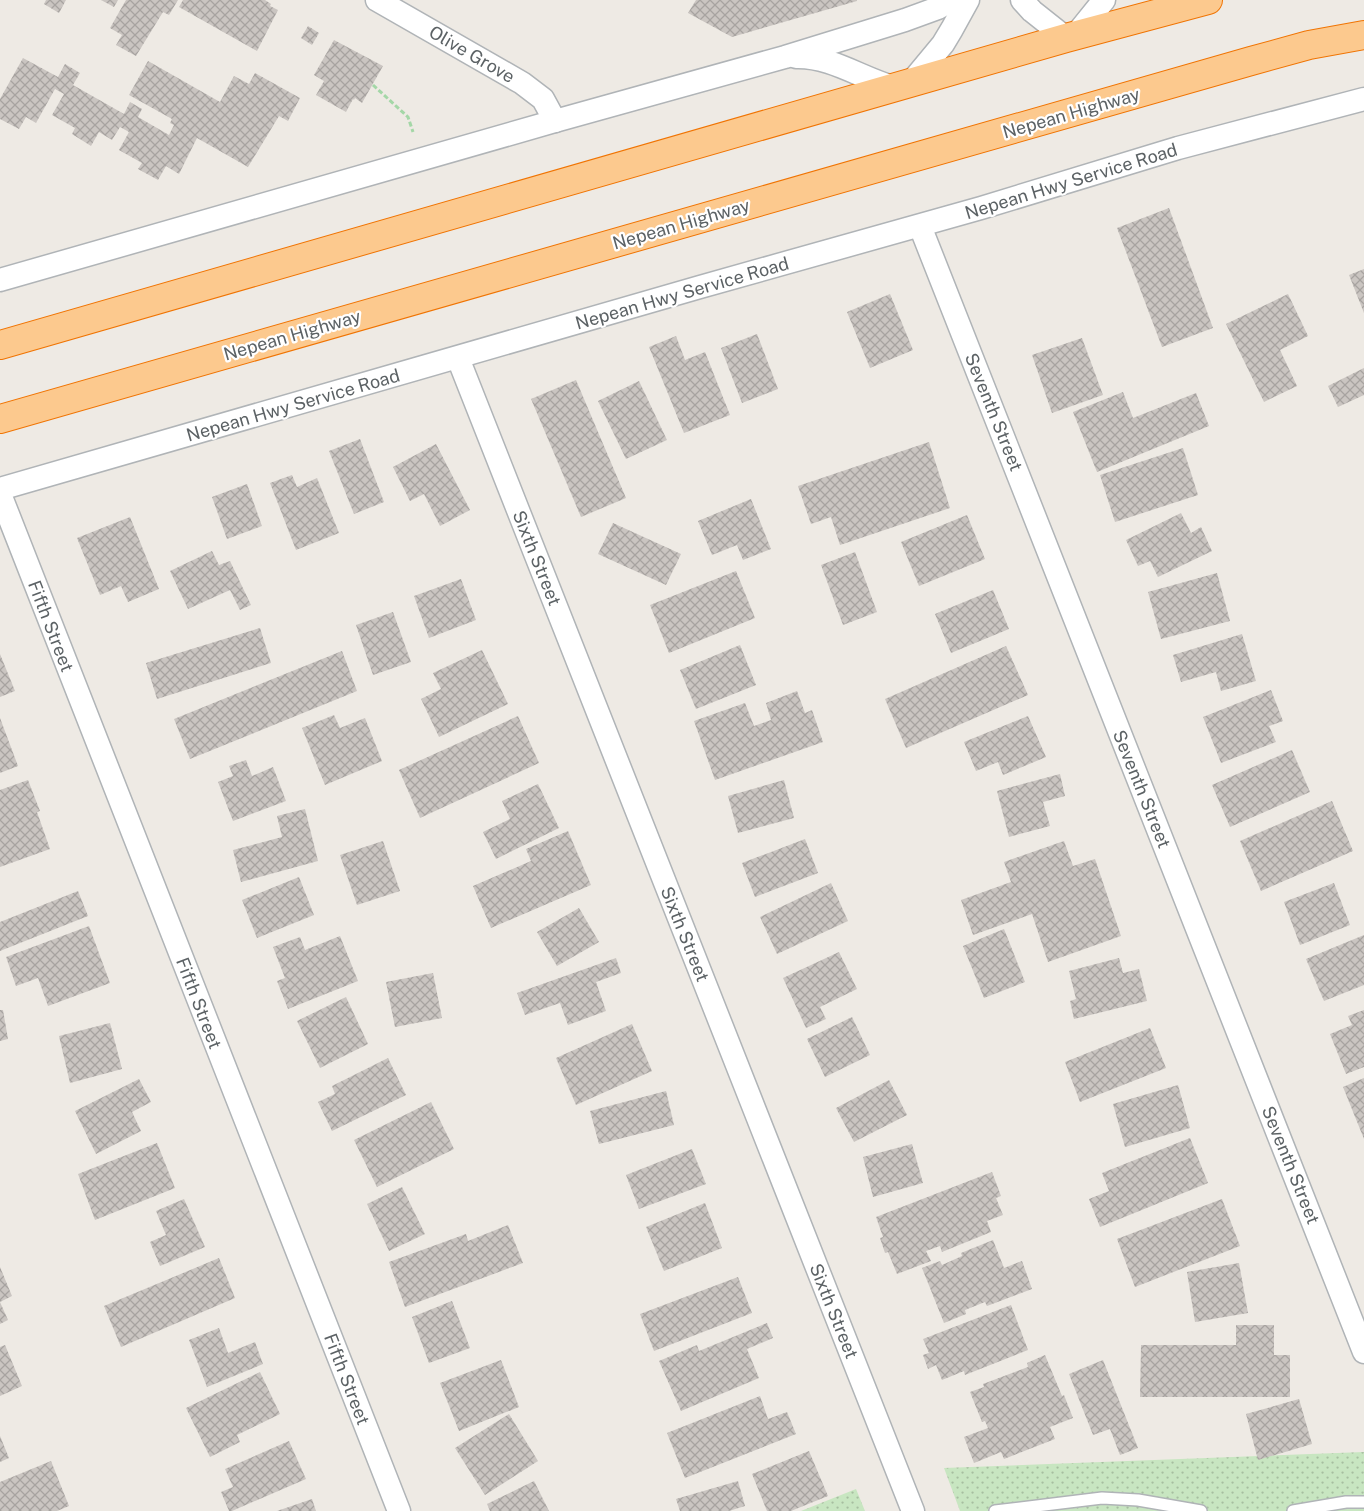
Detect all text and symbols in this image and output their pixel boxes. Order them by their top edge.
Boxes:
street label: Olive Grove [425,21,519,87]
street label: Nepean Highway [1000,83,1142,143]
street label: Nepean Hwy Service Road [962,139,1180,223]
street label: Nepean Highway [610,194,752,254]
street label: Nepean Hwy Service Road [573,252,791,334]
street label: Nepean Highway [221,305,363,365]
street label: Seventh Street [961,350,1027,474]
street label: Nepean Hwy Service Road [184,364,402,446]
street label: Sixth Street [508,507,566,609]
street label: Fifth Street [24,577,78,675]
street label: Seventh Street [1109,727,1175,851]
street label: Sixth Street [656,883,714,985]
street label: Fifth Street [172,954,226,1052]
street label: Seventh Street [1258,1103,1324,1227]
street label: Sixth Street [805,1260,863,1362]
street label: Fifth Street [320,1330,374,1428]

